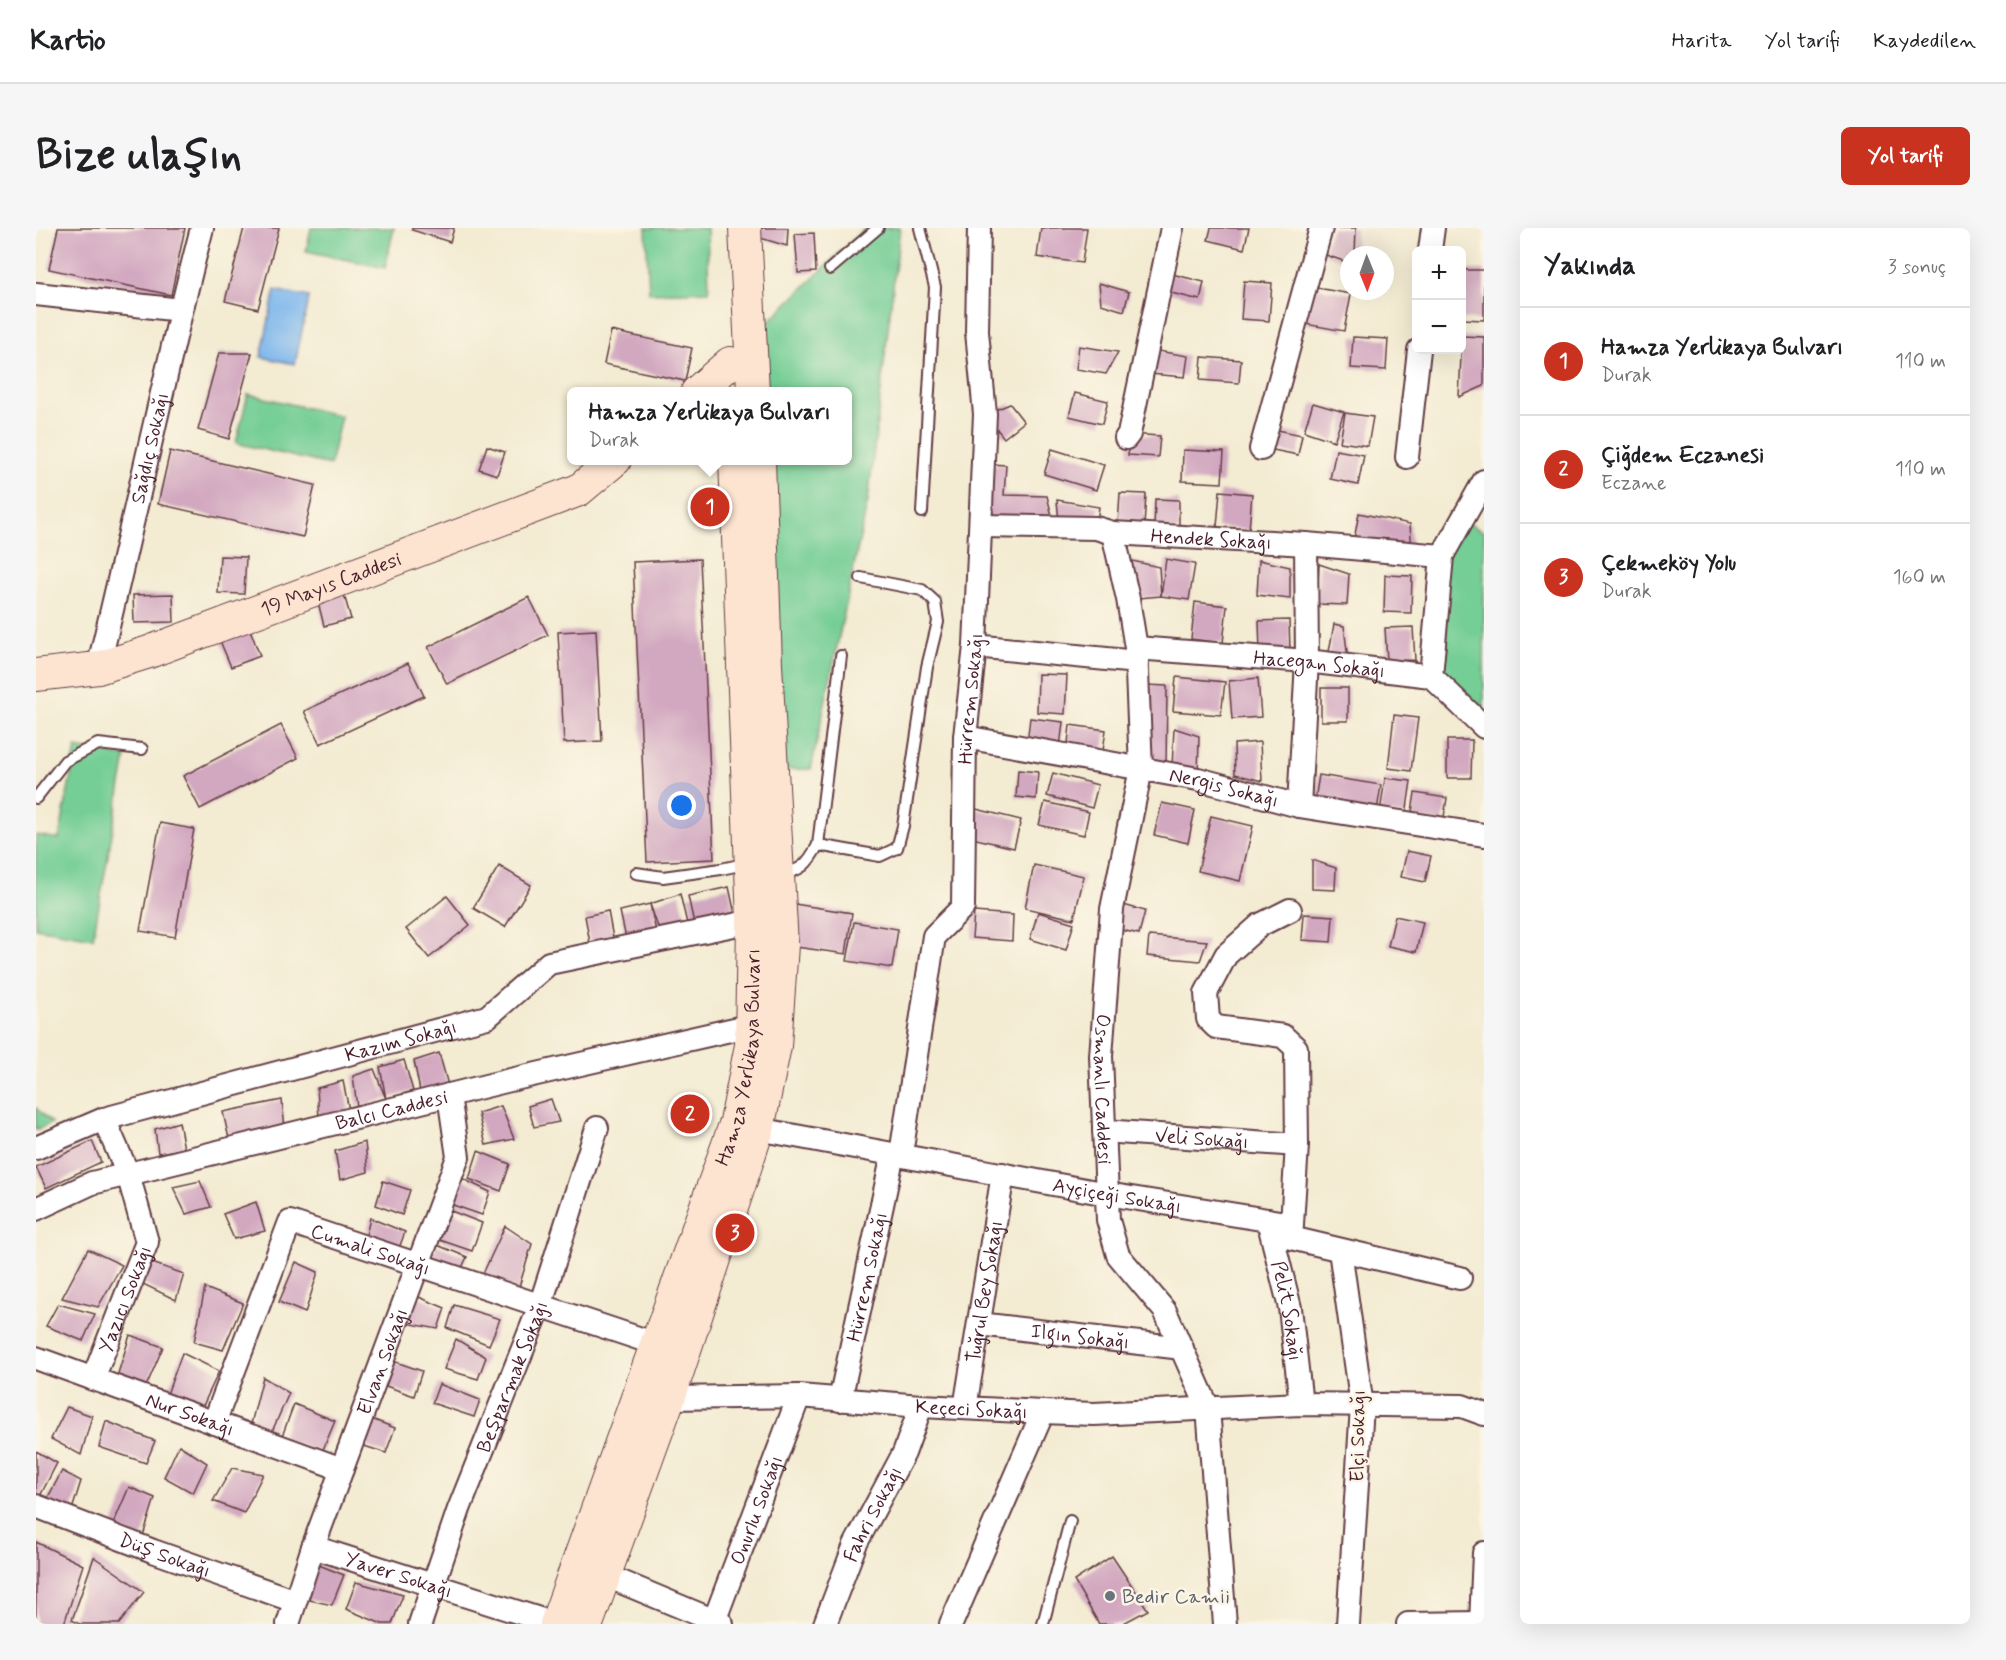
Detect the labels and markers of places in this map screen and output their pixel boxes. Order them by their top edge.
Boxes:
pin: 1 [690,484,730,530]
pin: 2 [670,1092,710,1136]
pin: 3 [716,1210,754,1256]
place label: Bedir Camii [1122,1584,1230,1611]
marker: Bedir Camii [1103,1589,1117,1603]

